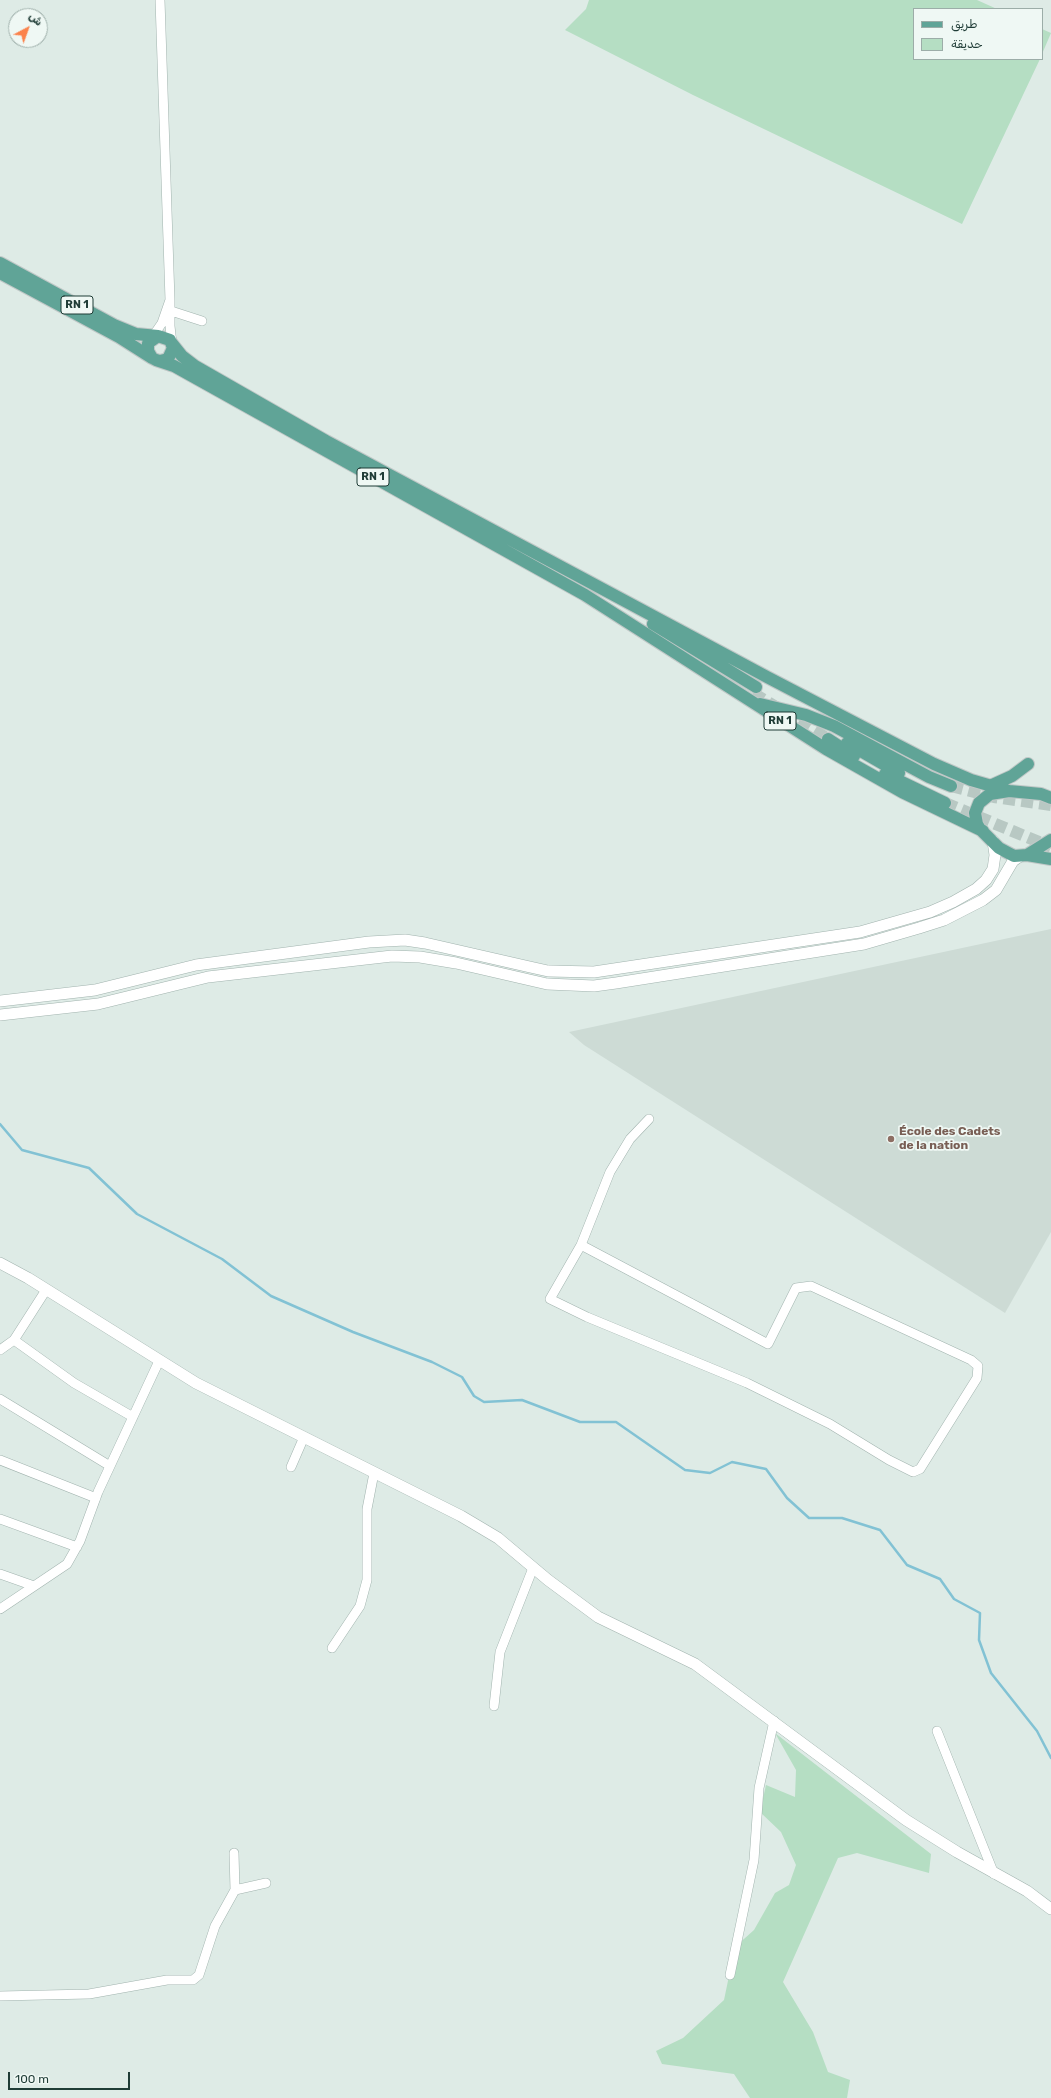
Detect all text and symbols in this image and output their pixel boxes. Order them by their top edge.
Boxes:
north arrow [8,8,48,48]
legend [913,8,1043,60]
text: ش [26,10,45,29]
text: طريق [951,17,977,31]
text: حديقة [951,37,983,51]
road number: RN 1 [61,296,93,314]
road number: RN 1 [357,468,389,486]
road number: RN 1 [764,712,796,730]
place label: École des Cadets de la nation [899,1125,1000,1153]
marker: École des Cadets de la nation [886,1134,896,1144]
scale bar [10,2064,132,2090]
text: 100 m [15,2072,49,2086]

